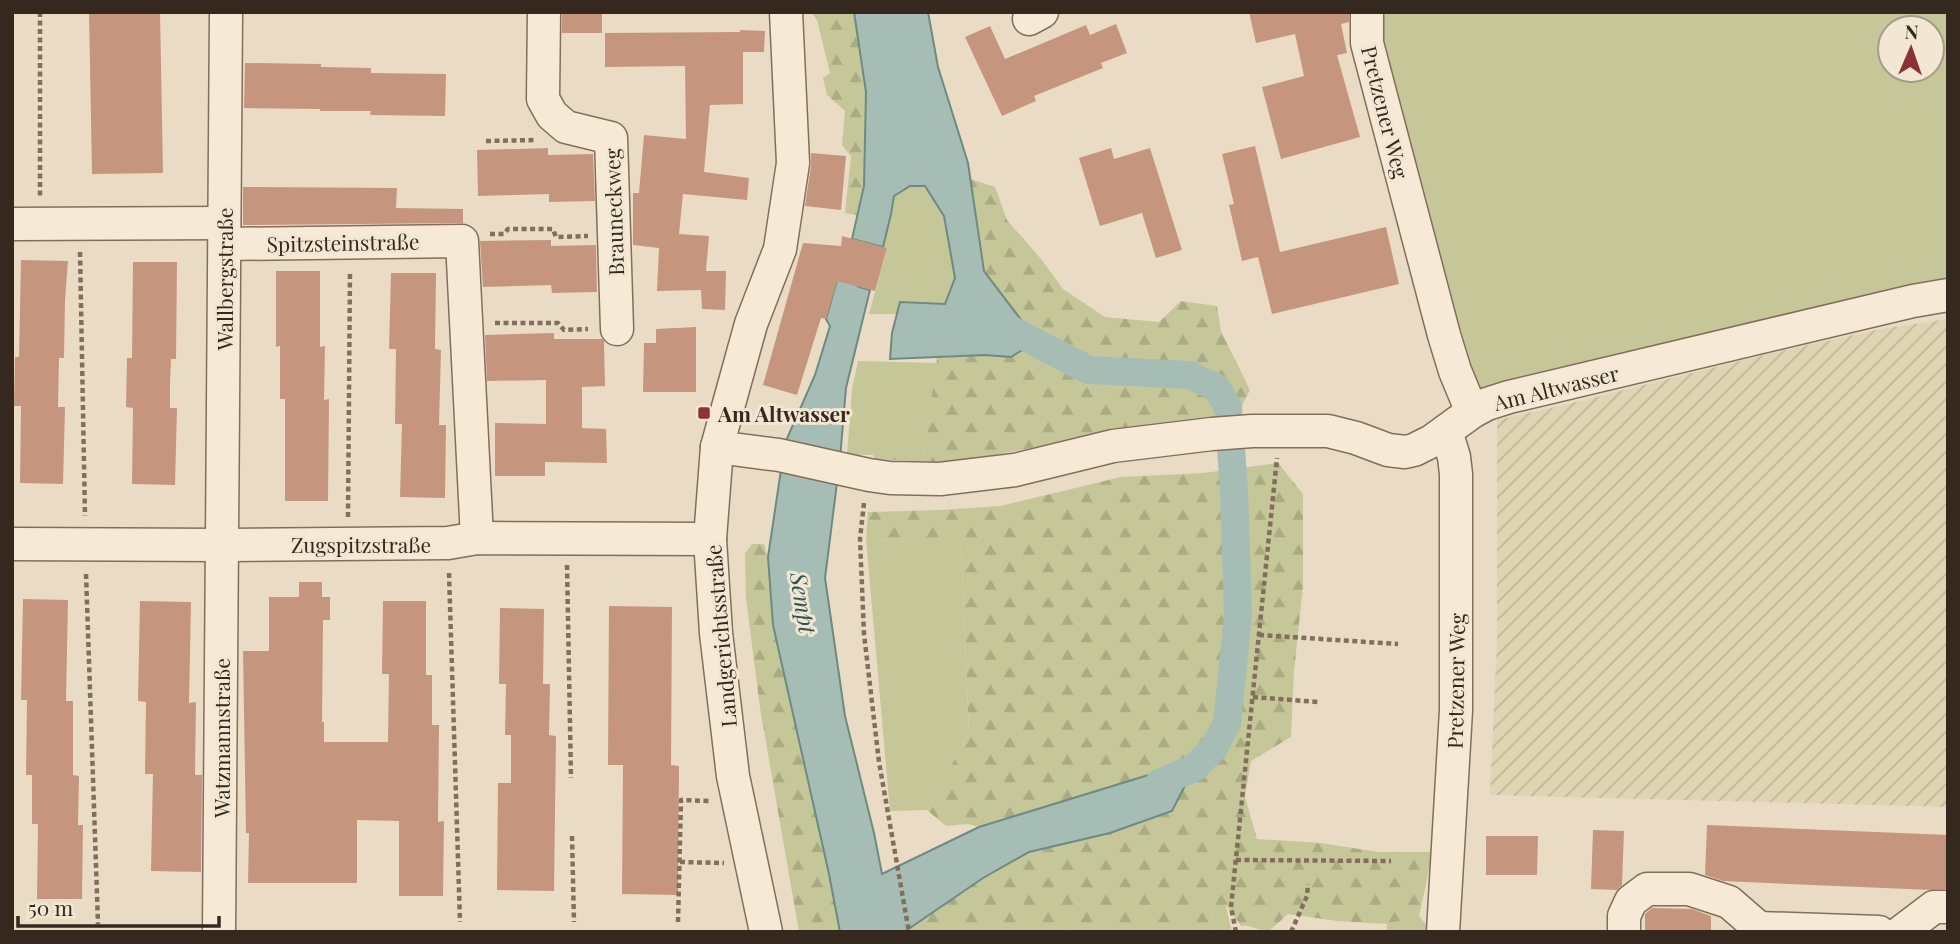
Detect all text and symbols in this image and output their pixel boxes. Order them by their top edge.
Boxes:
north arrow [1876,14,1946,84]
text: N [1904,18,1919,44]
street label: Pretzener Weg [1356,43,1416,181]
street label: Brauneckweg [597,148,629,276]
street label: Wallbergstraße [210,208,238,351]
street label: Spitzsteinstraße [266,227,420,257]
street label: Am Altwasser [1489,358,1622,416]
place label: Am Altwasser [717,399,850,427]
marker: Am Altwasser [696,405,712,421]
street label: Zugspitzstraße [291,530,431,558]
street label: Landgerichtsstraße [698,543,742,729]
water label: Sempt [784,569,824,637]
street label: Pretzener Weg [1440,613,1470,749]
street label: Watzmannstraße [207,658,235,819]
scale bar [18,884,219,928]
text: 50 m [28,893,74,921]

